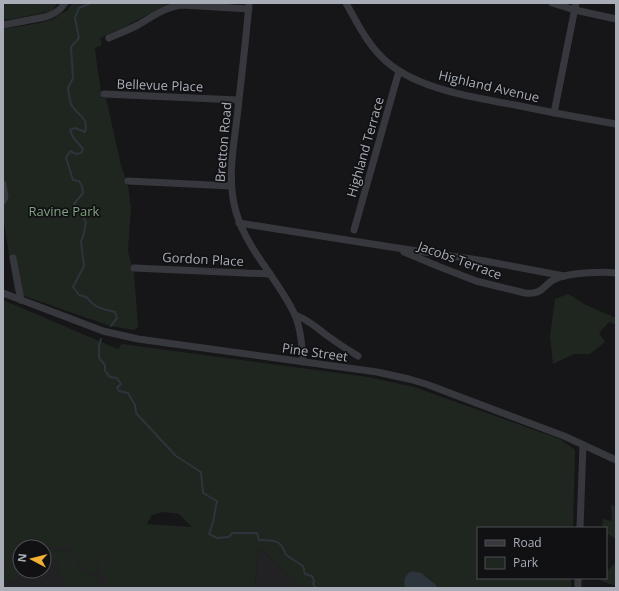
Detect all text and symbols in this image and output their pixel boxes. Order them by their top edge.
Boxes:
street label: Highland Avenue [437,66,541,106]
street label: Bellevue Place [116,74,204,96]
street label: Highland Terrace [342,95,388,199]
street label: Bretton Road [211,101,235,183]
park label: Ravine Park [29,202,100,220]
street label: Jacobs Terrace [414,236,504,284]
street label: Gordon Place [162,248,244,270]
street label: Pine Street [281,338,349,366]
legend [477,527,607,579]
text: Road [513,534,542,551]
north arrow [12,539,52,579]
text: N [14,552,30,563]
text: Park [513,554,539,571]

